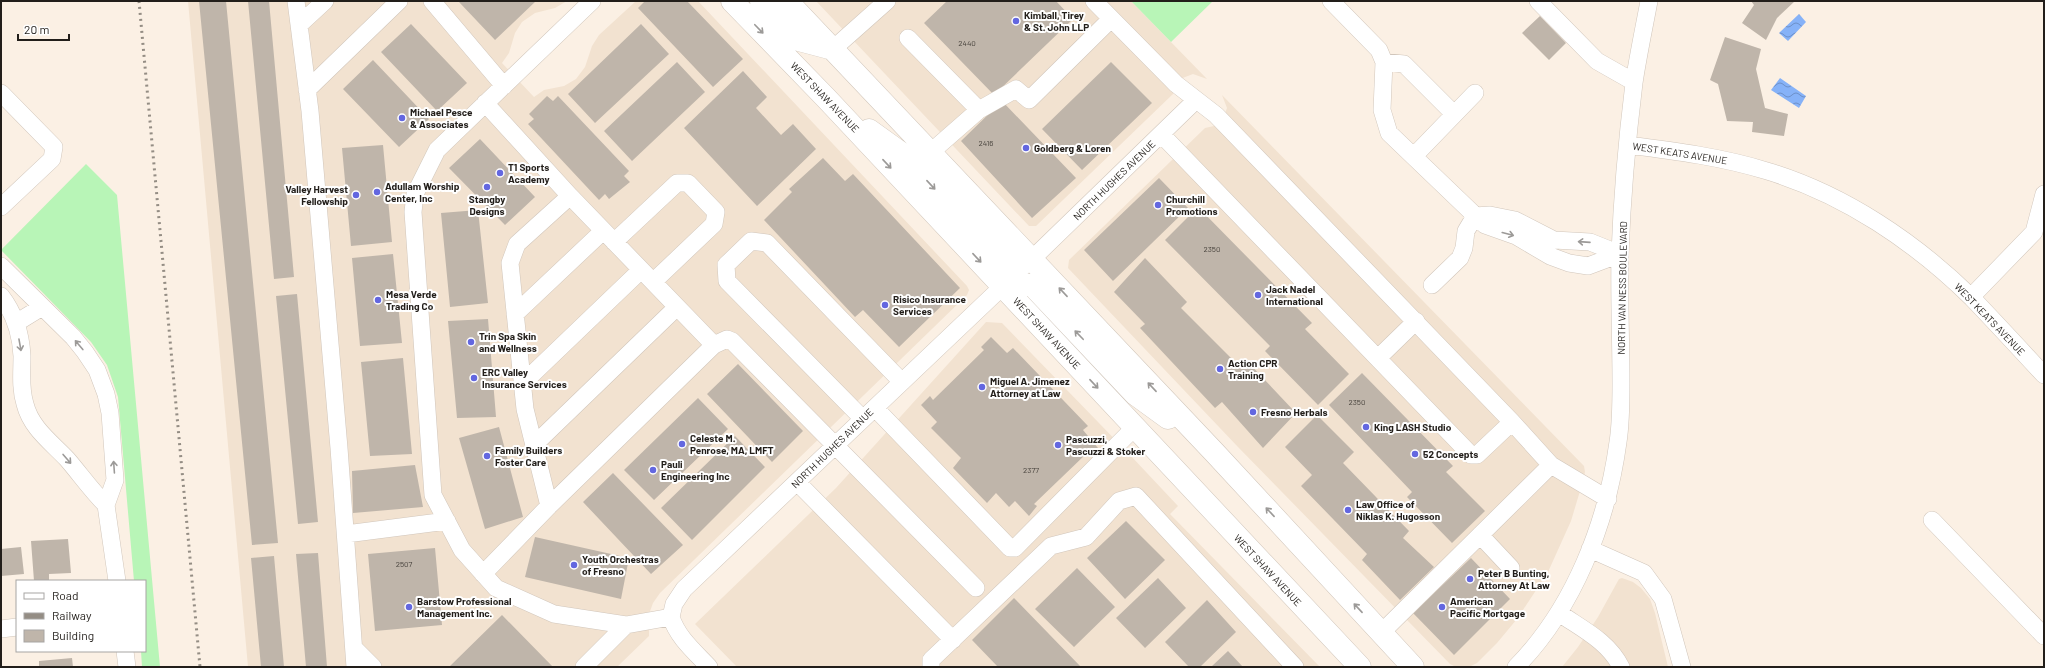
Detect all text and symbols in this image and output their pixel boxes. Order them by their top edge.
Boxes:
place label: Kimball, Tirey & St. John LLP [1024,9,1089,33]
scale bar [18,16,69,42]
marker: Kimball, Tirey & St. John LLP [1011,16,1021,26]
text: 20 m [24,22,50,36]
one-way arrow [754,24,764,34]
house number: 2440 [958,38,976,48]
street label: WEST SHAW AVENUE [788,59,862,135]
place label: Michael Pesce & Associates [410,106,473,130]
marker: Michael Pesce & Associates [397,113,407,123]
house number: 2416 [979,138,993,148]
street label: NORTH HUGHES AVENUE [1070,138,1158,222]
street label: WEST KEATS AVENUE [1632,140,1728,166]
place label: Goldberg & Loren [1034,142,1111,154]
marker: Goldberg & Loren [1021,143,1031,153]
one-way arrow [883,159,892,169]
place label: T1 Sports Academy [508,161,549,185]
marker: T1 Sports Academy [495,168,505,178]
place label: Adullam Worship Center, Inc [385,180,460,204]
one-way arrow [926,180,936,190]
marker: Stangby Designs [482,182,492,192]
place label: Valley Harvest Fellowship [285,183,348,207]
marker: Adullam Worship Center, Inc [372,187,382,197]
marker: Valley Harvest Fellowship [351,190,361,200]
place label: Stangby Designs [469,193,505,217]
place label: Churchill Promotions [1166,193,1217,217]
marker: Churchill Promotions [1153,200,1163,210]
street label: NORTH VAN NESS BOULEVARD [1615,221,1629,355]
one-way arrow [1502,231,1515,239]
one-way arrow [1578,238,1591,245]
house number: 2350 [1204,244,1221,254]
one-way arrow [972,253,981,263]
street label: WEST KEATS AVENUE [1952,280,2028,358]
place label: Jack Nadel International [1266,283,1323,307]
one-way arrow [1058,287,1068,297]
place label: Mesa Verde Trading Co [386,288,437,312]
marker: Jack Nadel International [1253,290,1263,300]
place label: Risico Insurance Services [893,293,967,317]
marker: Mesa Verde Trading Co [373,295,383,305]
street label: WEST SHAW AVENUE [1011,295,1083,371]
marker: Risico Insurance Services [880,300,890,310]
place label: Trin Spa Skin and Wellness [479,330,537,354]
one-way arrow [1074,330,1084,340]
marker: Trin Spa Skin and Wellness [466,337,476,347]
one-way arrow [16,338,24,351]
one-way arrow [75,340,84,351]
place label: Action CPR Training [1228,357,1278,381]
marker: Action CPR Training [1215,364,1225,374]
place label: ERC Valley Insurance Services [482,366,567,390]
marker: ERC Valley Insurance Services [469,373,479,383]
place label: Miguel A. Jimenez Attorney at Law [990,375,1070,399]
one-way arrow [1089,379,1098,390]
marker: Miguel A. Jimenez Attorney at Law [977,382,987,392]
one-way arrow [1148,382,1157,392]
house number: 2350 [1349,397,1366,407]
street label: NORTH HUGHES AVENUE [788,406,876,490]
place label: Fresno Herbals [1261,406,1327,418]
marker: Fresno Herbals [1248,407,1258,417]
place label: King LASH Studio [1374,421,1452,433]
marker: King LASH Studio [1361,422,1371,432]
place label: Celeste M. Penrose, MA, LMFT [690,432,774,456]
place label: Pascuzzi, Pascuzzi & Stoker [1066,433,1145,457]
marker: Celeste M. Penrose, MA, LMFT [677,439,687,449]
marker: Pascuzzi, Pascuzzi & Stoker [1053,440,1063,450]
place label: Family Builders Foster Care [495,444,562,468]
place label: 52 Concepts [1423,448,1478,460]
marker: 52 Concepts [1410,449,1420,459]
marker: Family Builders Foster Care [482,451,492,461]
one-way arrow [62,454,71,465]
place label: Pauli Engineering Inc [661,458,730,482]
one-way arrow [110,461,117,474]
marker: Pauli Engineering Inc [648,465,658,475]
house number: 2377 [1023,465,1039,475]
place label: Law Office of Niklas K. Hugosson [1356,498,1440,522]
marker: Law Office of Niklas K. Hugosson [1343,505,1353,515]
one-way arrow [1265,507,1274,517]
street label: WEST SHAW AVENUE [1232,532,1304,608]
place label: Youth Orchestras of Fresno [582,553,659,577]
house number: 2507 [396,559,413,569]
marker: Youth Orchestras of Fresno [569,560,579,570]
place label: Peter B Bunting, Attorney At Law [1478,567,1550,591]
marker: Peter B Bunting, Attorney At Law [1465,574,1475,584]
legend [16,580,146,652]
text: Road [52,588,79,602]
place label: Barstow Professional Management Inc. [417,595,511,619]
place label: American Pacific Mortgage [1450,595,1526,619]
marker: Barstow Professional Management Inc. [404,602,414,612]
marker: American Pacific Mortgage [1437,602,1447,612]
one-way arrow [1353,603,1362,613]
text: Railway [52,608,92,622]
text: Building [52,628,94,642]

